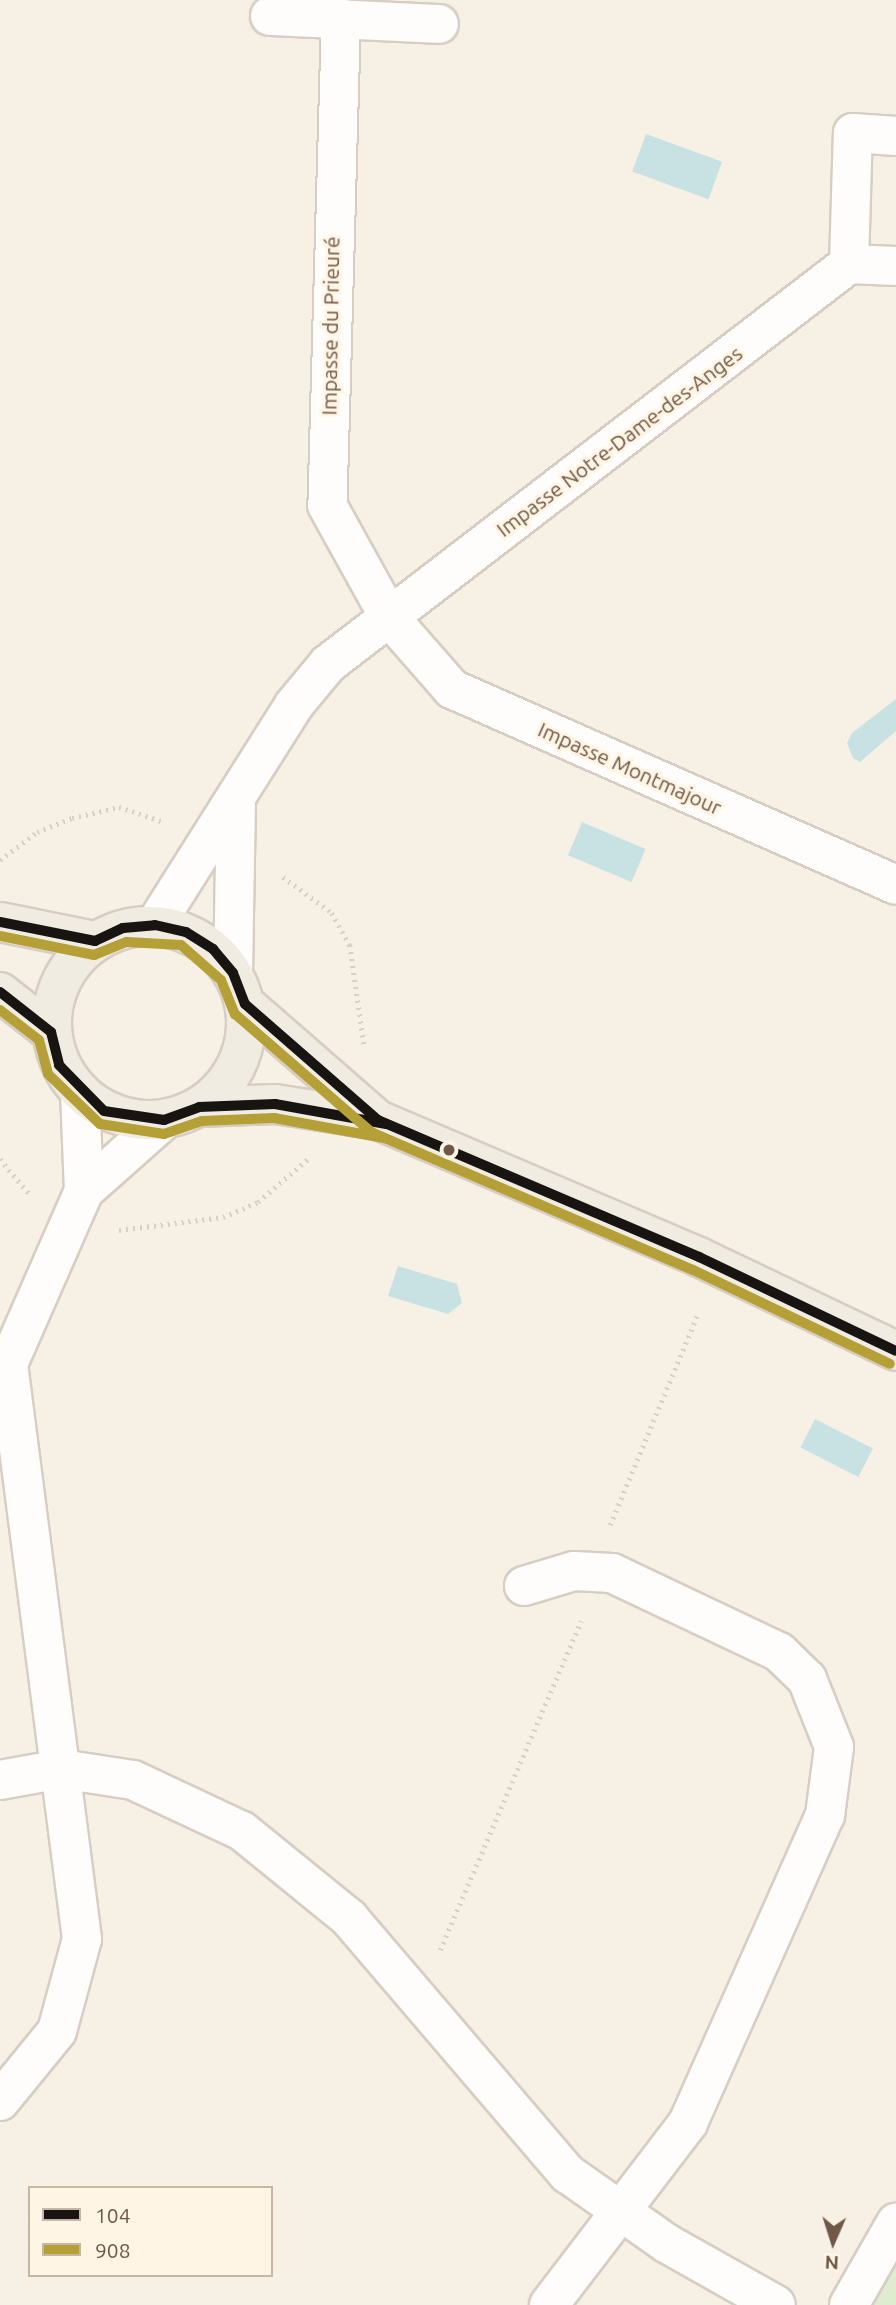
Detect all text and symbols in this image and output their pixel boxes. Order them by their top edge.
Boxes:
street label: Impasse du Prieuré [316,236,344,416]
street label: Impasse Notre-Dame-des-Anges [491,340,747,542]
street label: Impasse Montmajour [534,716,726,820]
unlabelled marker [442,1143,456,1157]
legend [28,2186,273,2277]
text: 104 [95,2203,131,2227]
north arrow [798,2207,868,2277]
text: 908 [95,2238,131,2262]
text: N [824,2252,840,2274]

